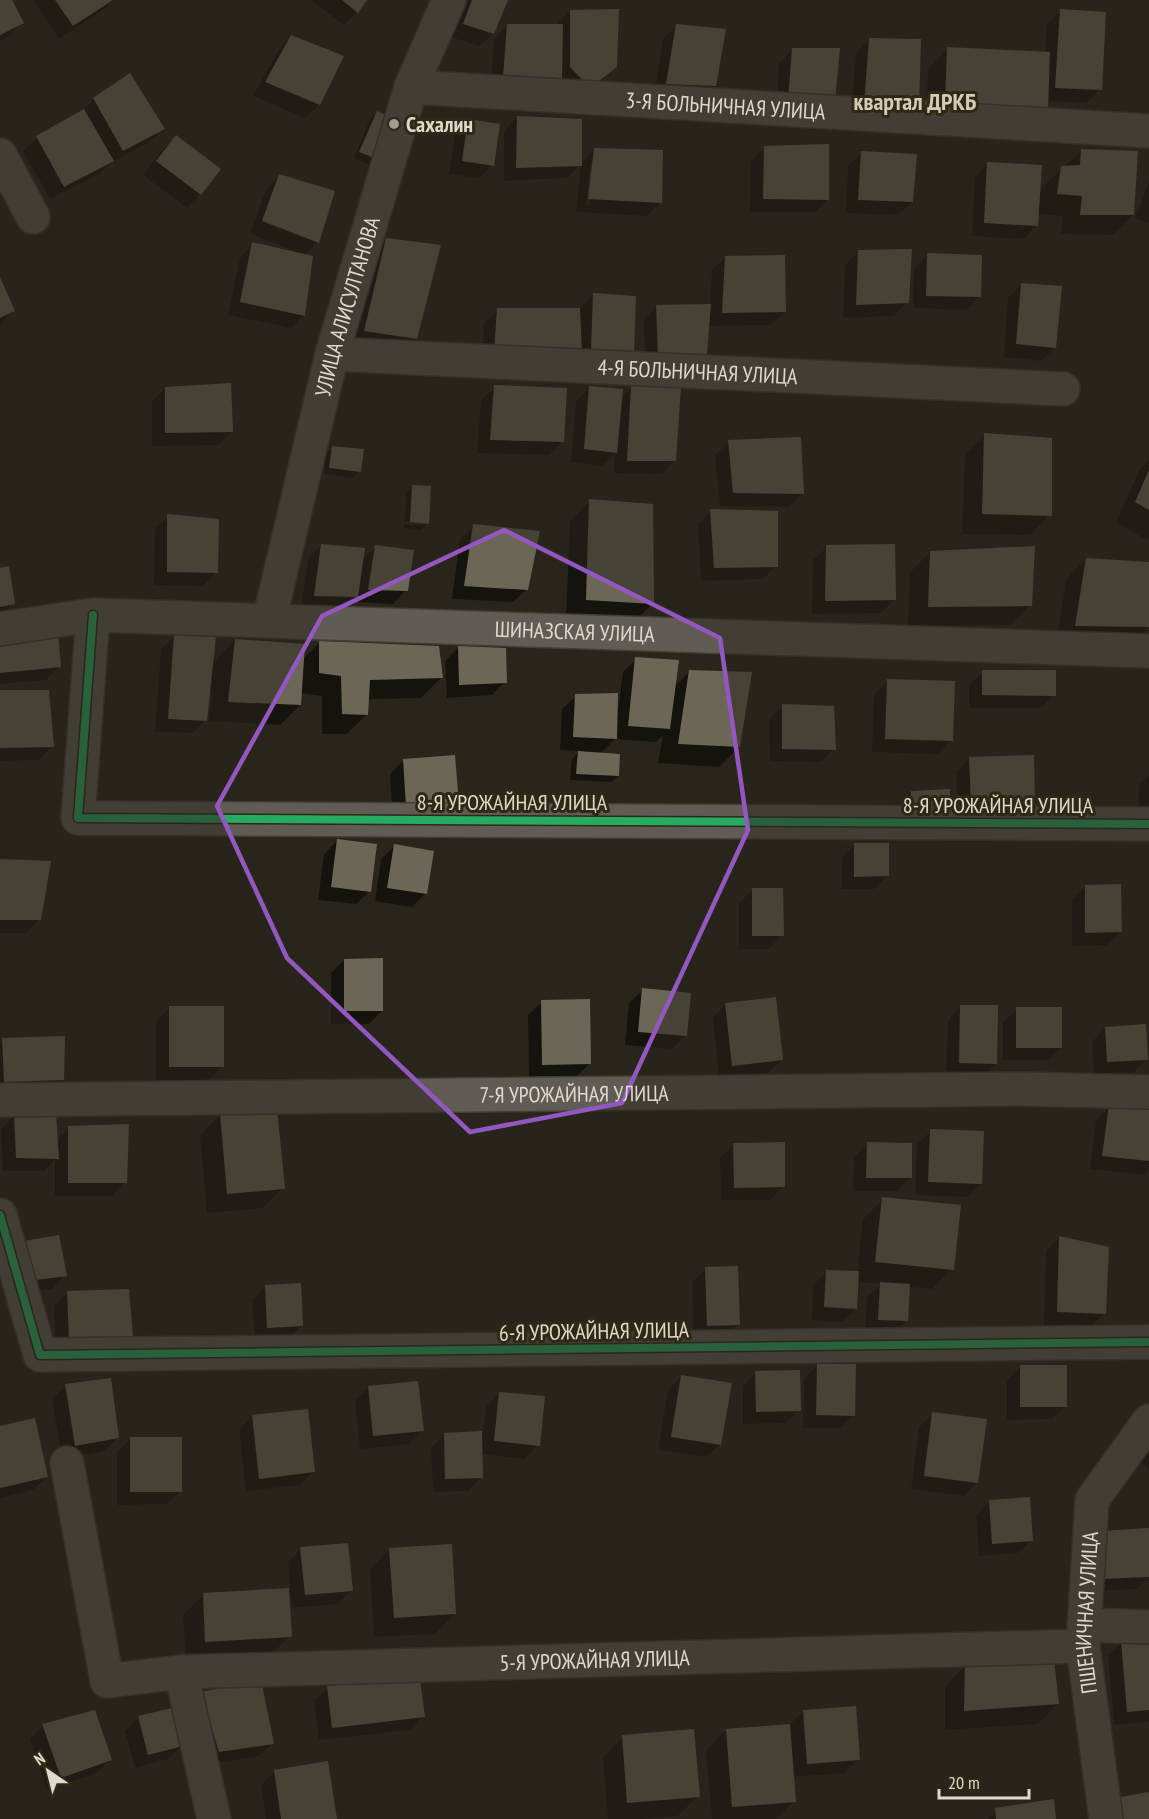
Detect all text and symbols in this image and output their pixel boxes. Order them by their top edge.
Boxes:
street label: 3-Я БОЛЬНИЧНАЯ УЛИЦА [625,86,827,126]
district label: квартал ДРКБ [854,86,976,117]
place label: Сахалин [406,110,473,138]
marker: Сахалин [387,117,401,131]
street label: УЛИЦА АЛИСУЛТАНОВА [308,213,386,399]
street label: 4-Я БОЛЬНИЧНАЯ УЛИЦА [597,353,799,390]
street label: ШИНАЗСКАЯ УЛИЦА [494,615,656,648]
street label: 8-Я УРОЖАЙНАЯ УЛИЦА [417,788,608,816]
street label: 8-Я УРОЖАЙНАЯ УЛИЦА [903,791,1094,819]
street label: 7-Я УРОЖАЙНАЯ УЛИЦА [479,1079,669,1109]
street label: 6-Я УРОЖАЙНАЯ УЛИЦА [499,1315,690,1347]
street label: ПШЕНИЧНАЯ УЛИЦА [1069,1530,1104,1695]
street label: 5-Я УРОЖАЙНАЯ УЛИЦА [499,1643,691,1677]
north arrow [18,1741,78,1801]
text: N [30,1748,49,1769]
scale bar [939,1762,1029,1800]
text: 20 m [948,1771,980,1794]

